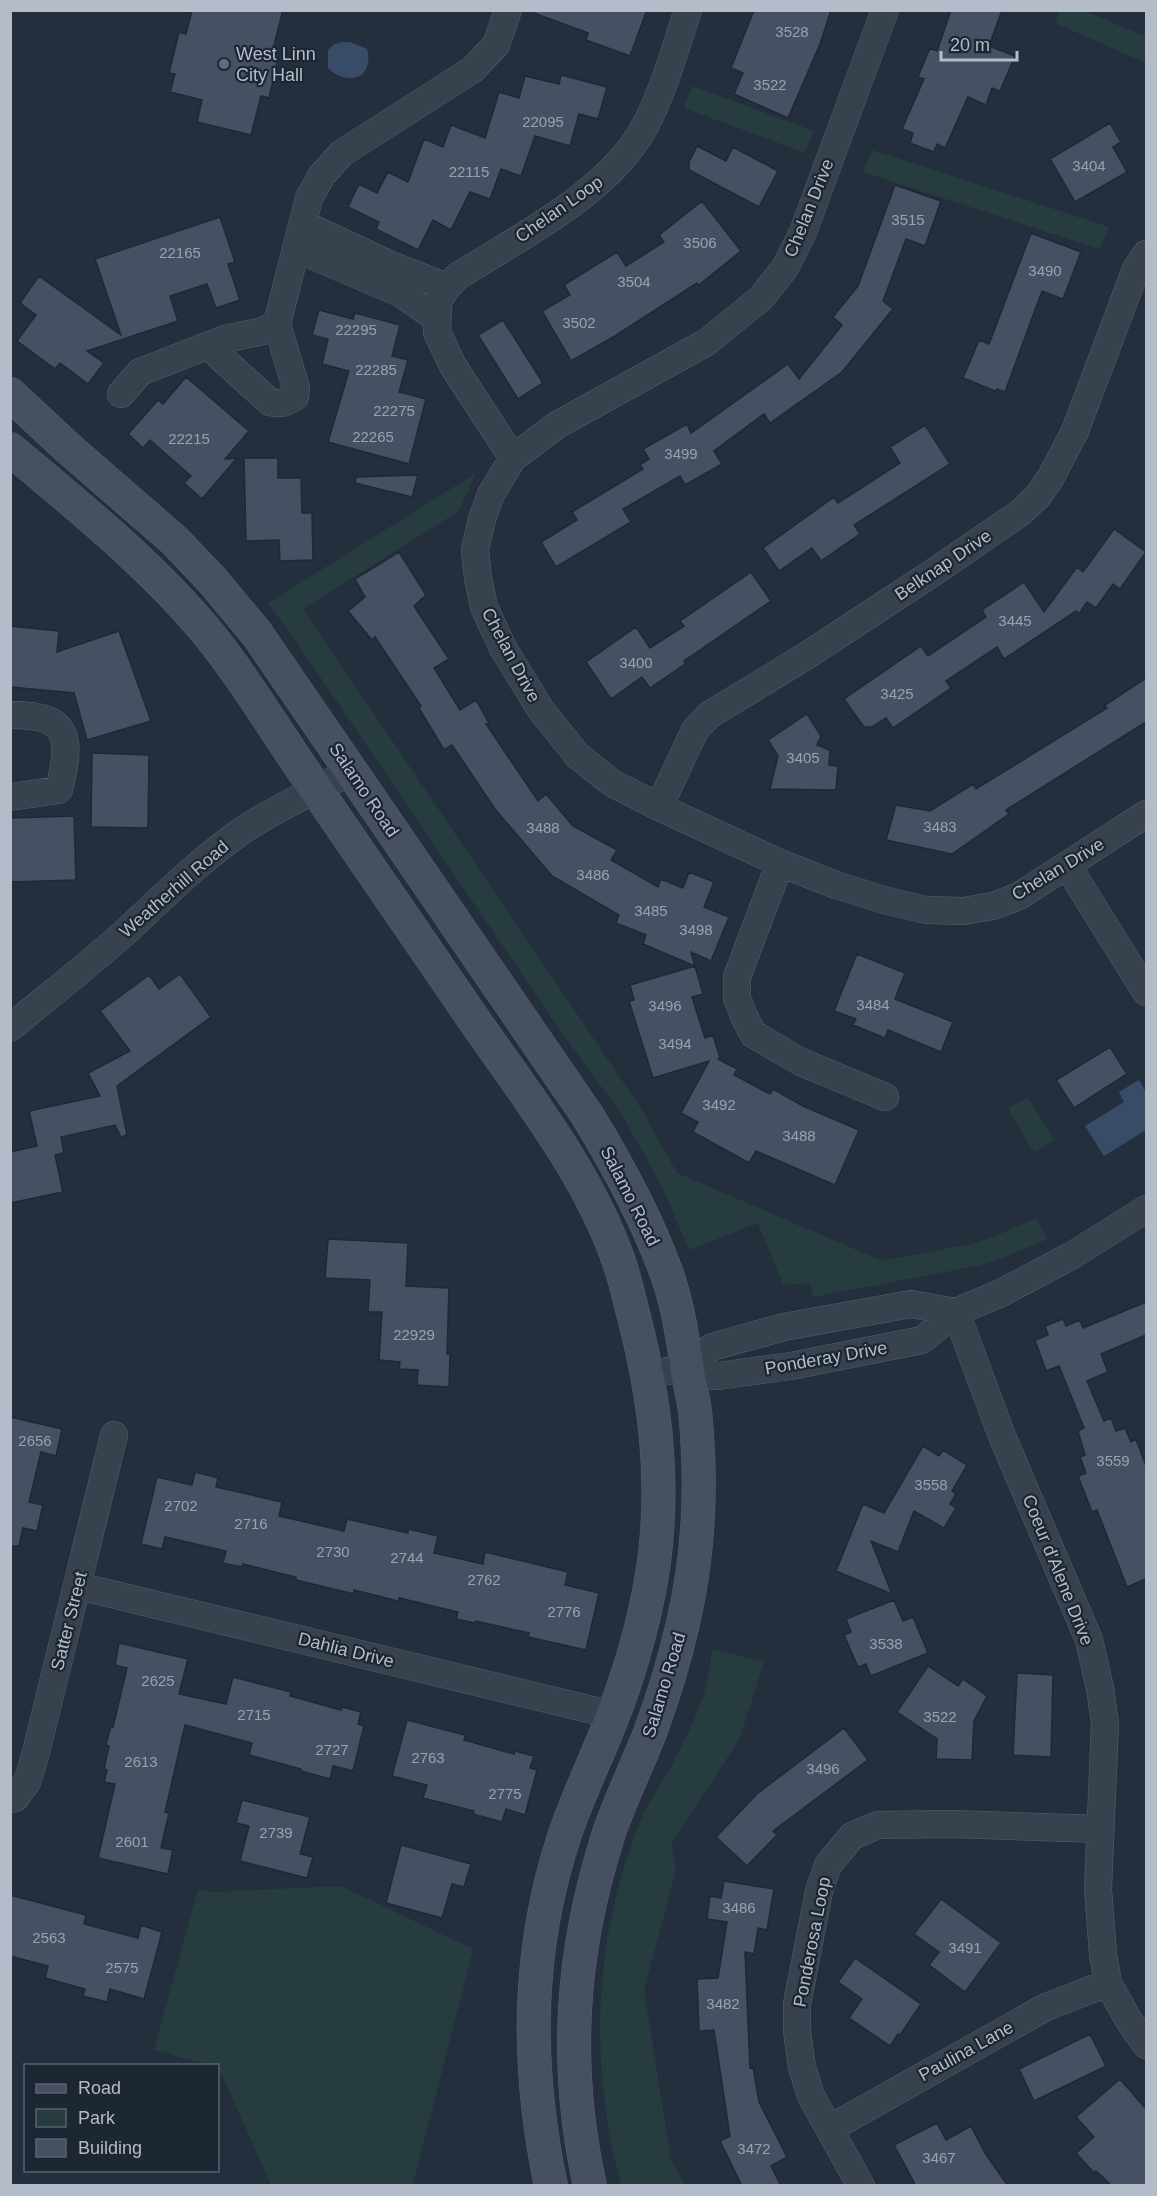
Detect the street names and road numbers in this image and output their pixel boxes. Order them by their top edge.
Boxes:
street label: Chelan Drive [780,156,838,260]
street label: Chelan Loop [511,172,607,246]
street label: Belknap Drive [891,525,995,605]
street label: Chelan Drive [478,604,544,706]
street label: Salamo Road [325,739,403,841]
street label: Chelan Drive [1008,834,1108,904]
street label: Weatherhill Road [115,836,233,942]
street label: Salamo Road [596,1143,664,1249]
street label: Ponderay Drive [763,1337,889,1379]
street label: Coeur d'Alene Drive [1019,1492,1097,1648]
street label: Satter Street [47,1570,91,1672]
street label: Dahlia Drive [296,1628,396,1672]
street label: Salamo Road [638,1630,690,1740]
street label: Ponderosa Loop [790,1875,834,2009]
street label: Paulina Lane [915,2017,1017,2085]

